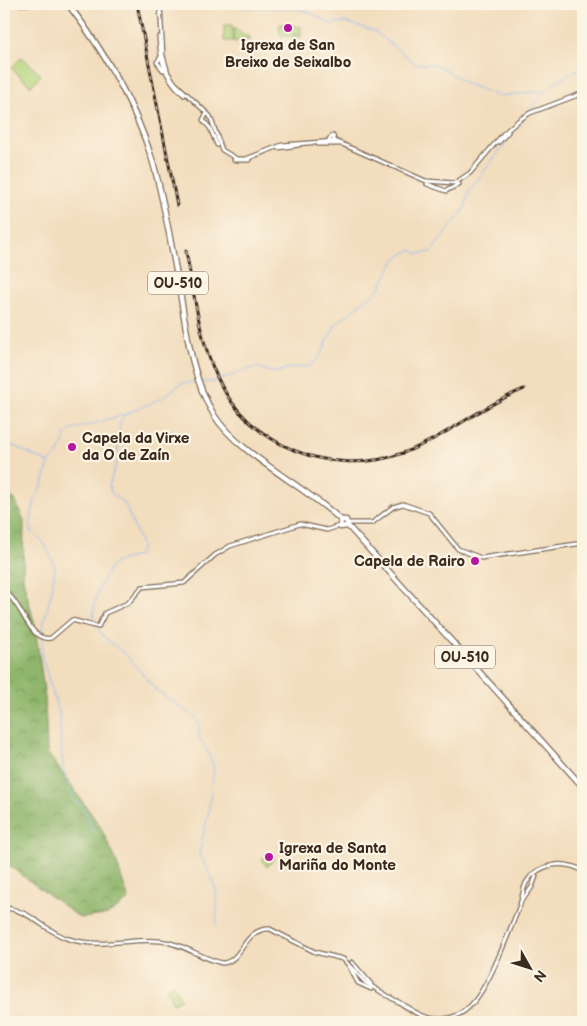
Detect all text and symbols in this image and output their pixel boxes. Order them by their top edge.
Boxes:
marker: Igrexa de San Breixo de Seixalbo [282,22,294,34]
place label: Igrexa de San Breixo de Seixalbo [225,36,352,72]
road number: OU-510 [148,272,208,294]
place label: Capela da Virxe da O de Zaín [82,429,190,465]
marker: Capela da Virxe da O de Zaín [66,441,78,453]
place label: Capela de Rairo [354,552,465,571]
marker: Capela de Rairo [469,555,481,567]
road number: OU-510 [435,646,495,669]
place label: Igrexa de Santa Mariña do Monte [279,839,396,875]
marker: Igrexa de Santa Mariña do Monte [263,851,275,863]
north arrow [504,944,554,994]
text: N [530,966,550,985]

